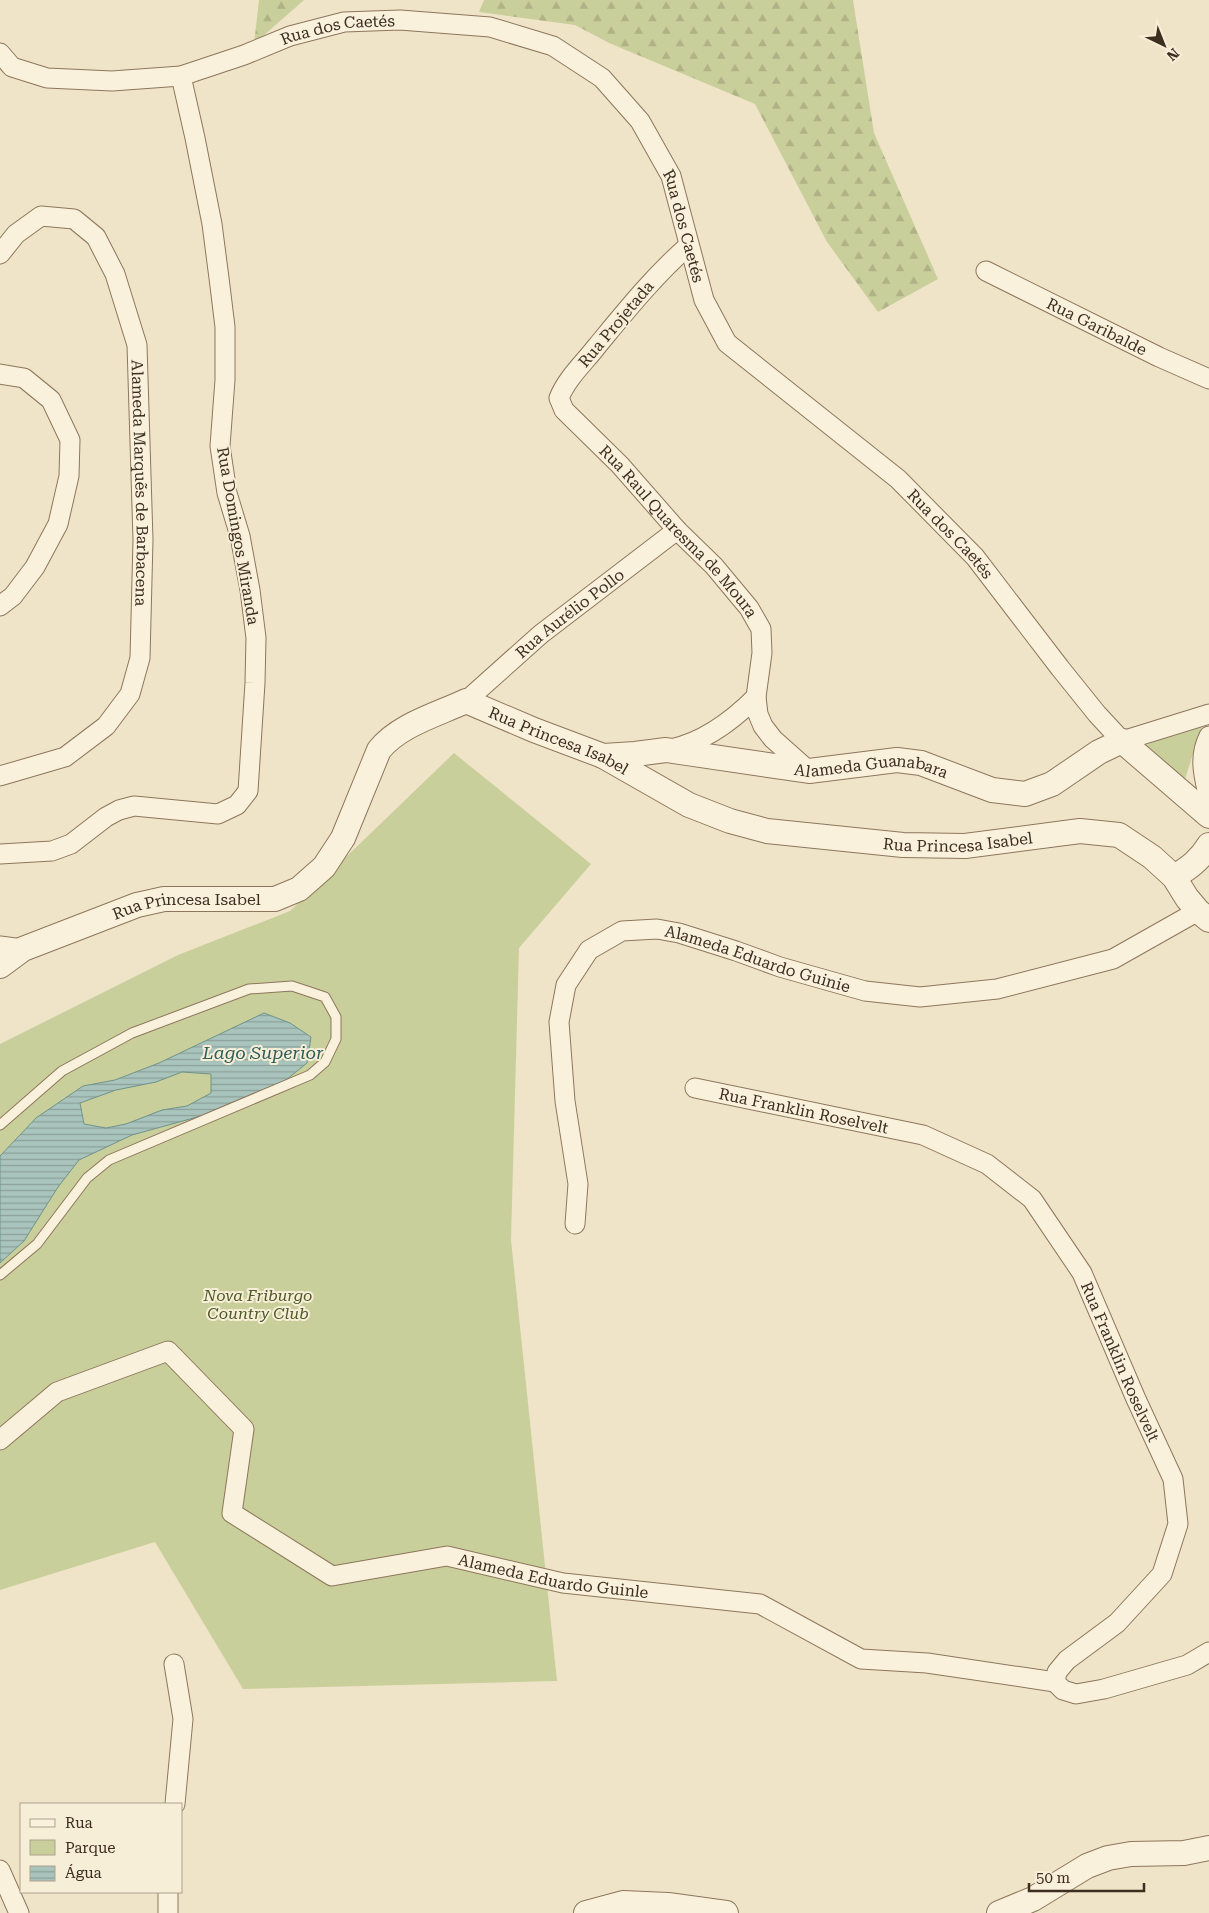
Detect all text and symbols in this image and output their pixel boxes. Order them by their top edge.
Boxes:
street label: Rua dos Caetés [277,11,396,48]
north arrow [1139,20,1189,70]
text: N [1163,45,1182,64]
street label: Rua dos Caetés [659,166,708,285]
street label: Rua Projetada [574,277,658,371]
street label: Rua Garibalde [1044,293,1150,359]
street label: Alameda Marquẽs de Barbacena [128,359,153,607]
street label: Rua Raul Quaresma de Moura [596,441,762,621]
street label: Rua Domingos Miranda [213,445,263,627]
street label: Rua dos Caetés [904,485,998,583]
street label: Rua Aurélio Pollo [511,564,628,662]
street label: Rua Princesa Isabel [486,702,632,778]
street label: Alameda Guanabara [793,751,951,782]
street label: Rua Princesa Isabel [882,828,1034,856]
street label: Rua Princesa Isabel [109,889,261,923]
street label: Alameda Eduardo Guinie [663,921,853,996]
water label: Lago Superior [201,1042,324,1063]
street label: Rua Franklin Roselvelt [717,1084,890,1137]
street label: Rua Franklin Roselvelt [1077,1279,1164,1445]
park label: Nova Friburgo Country Club [203,1286,312,1323]
street label: Alameda Eduardo Guinle [456,1549,650,1602]
legend [20,1803,182,1893]
text: Rua [65,1814,93,1832]
text: Parque [65,1839,116,1857]
scale bar [1029,1860,1144,1892]
text: Água [65,1864,102,1882]
text: 50 m [1036,1869,1071,1887]

